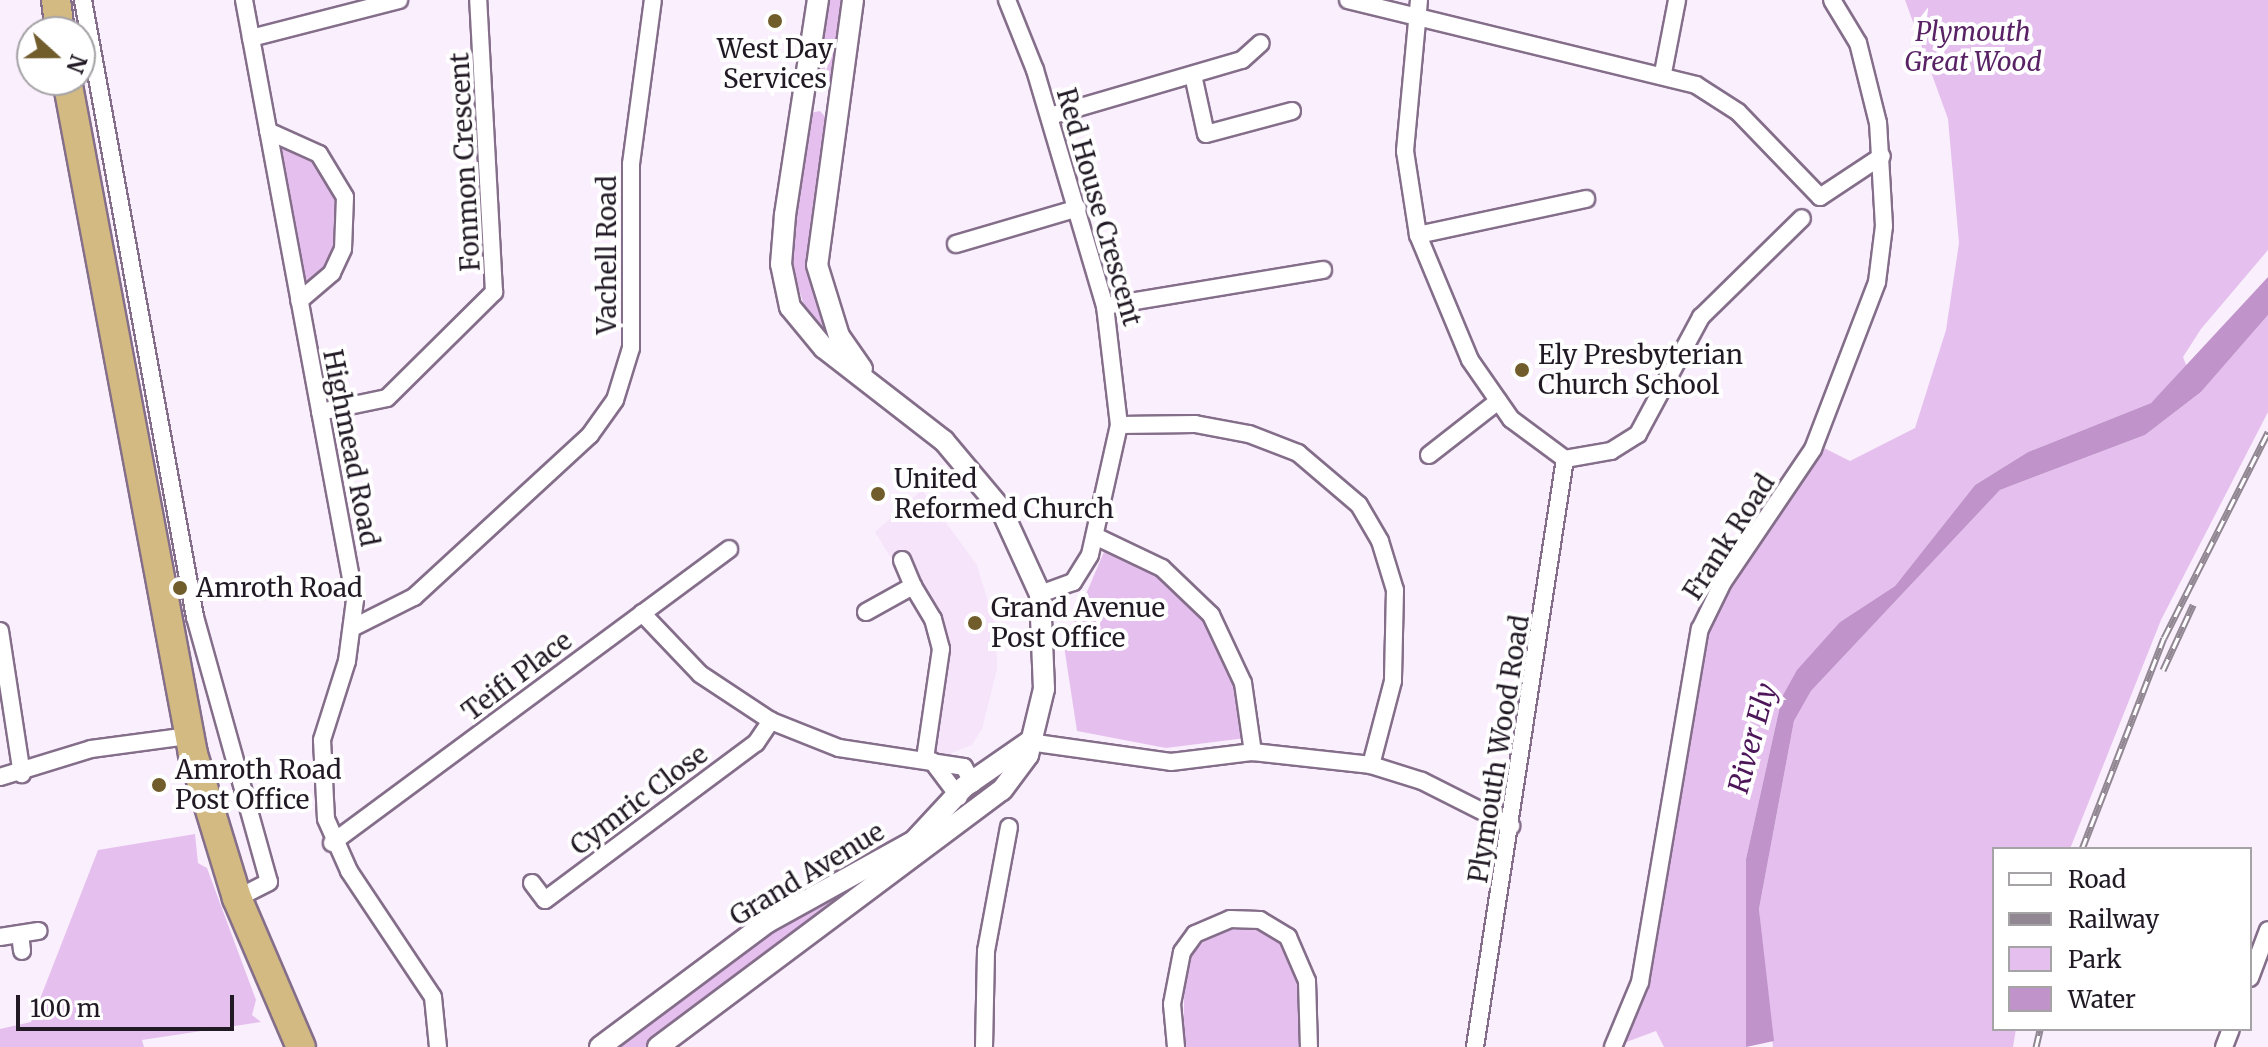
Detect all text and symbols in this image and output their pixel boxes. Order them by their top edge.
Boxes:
marker: West Day Services [766,12,784,30]
north arrow [16,16,96,96]
park label: Plymouth Great Wood [1904,16,2042,78]
place label: West Day Services [717,33,833,94]
text: N [60,51,93,77]
street label: Fonmon Crescent [444,52,486,272]
street label: Red House Crescent [1050,85,1148,329]
street label: Vachell Road [591,176,623,334]
place label: Ely Presbyterian Church School [1538,339,1743,400]
street label: Highmead Road [317,347,385,549]
marker: Ely Presbyterian Church School [1513,361,1531,379]
place label: United Reformed Church [894,463,1114,524]
street label: Frank Road [1677,468,1781,606]
marker: United Reformed Church [869,485,887,503]
place label: Amroth Road [196,572,363,604]
marker: Amroth Road [171,579,189,597]
place label: Grand Avenue Post Office [991,592,1165,654]
street label: Plymouth Wood Road [1462,613,1536,885]
marker: Grand Avenue Post Office [966,614,984,632]
street label: Teifi Place [456,625,578,727]
water label: River Ely [1721,679,1783,797]
street label: Cymric Close [564,738,714,862]
place label: Amroth Road Post Office [175,754,342,816]
marker: Amroth Road Post Office [150,776,168,794]
street label: Grand Avenue [724,816,890,932]
legend [1992,847,2252,1031]
text: Road [2068,864,2126,895]
text: Railway [2068,904,2159,935]
text: Park [2068,944,2121,975]
scale bar [20,979,238,1029]
text: Water [2068,984,2136,1015]
text: 100 m [30,993,100,1024]

